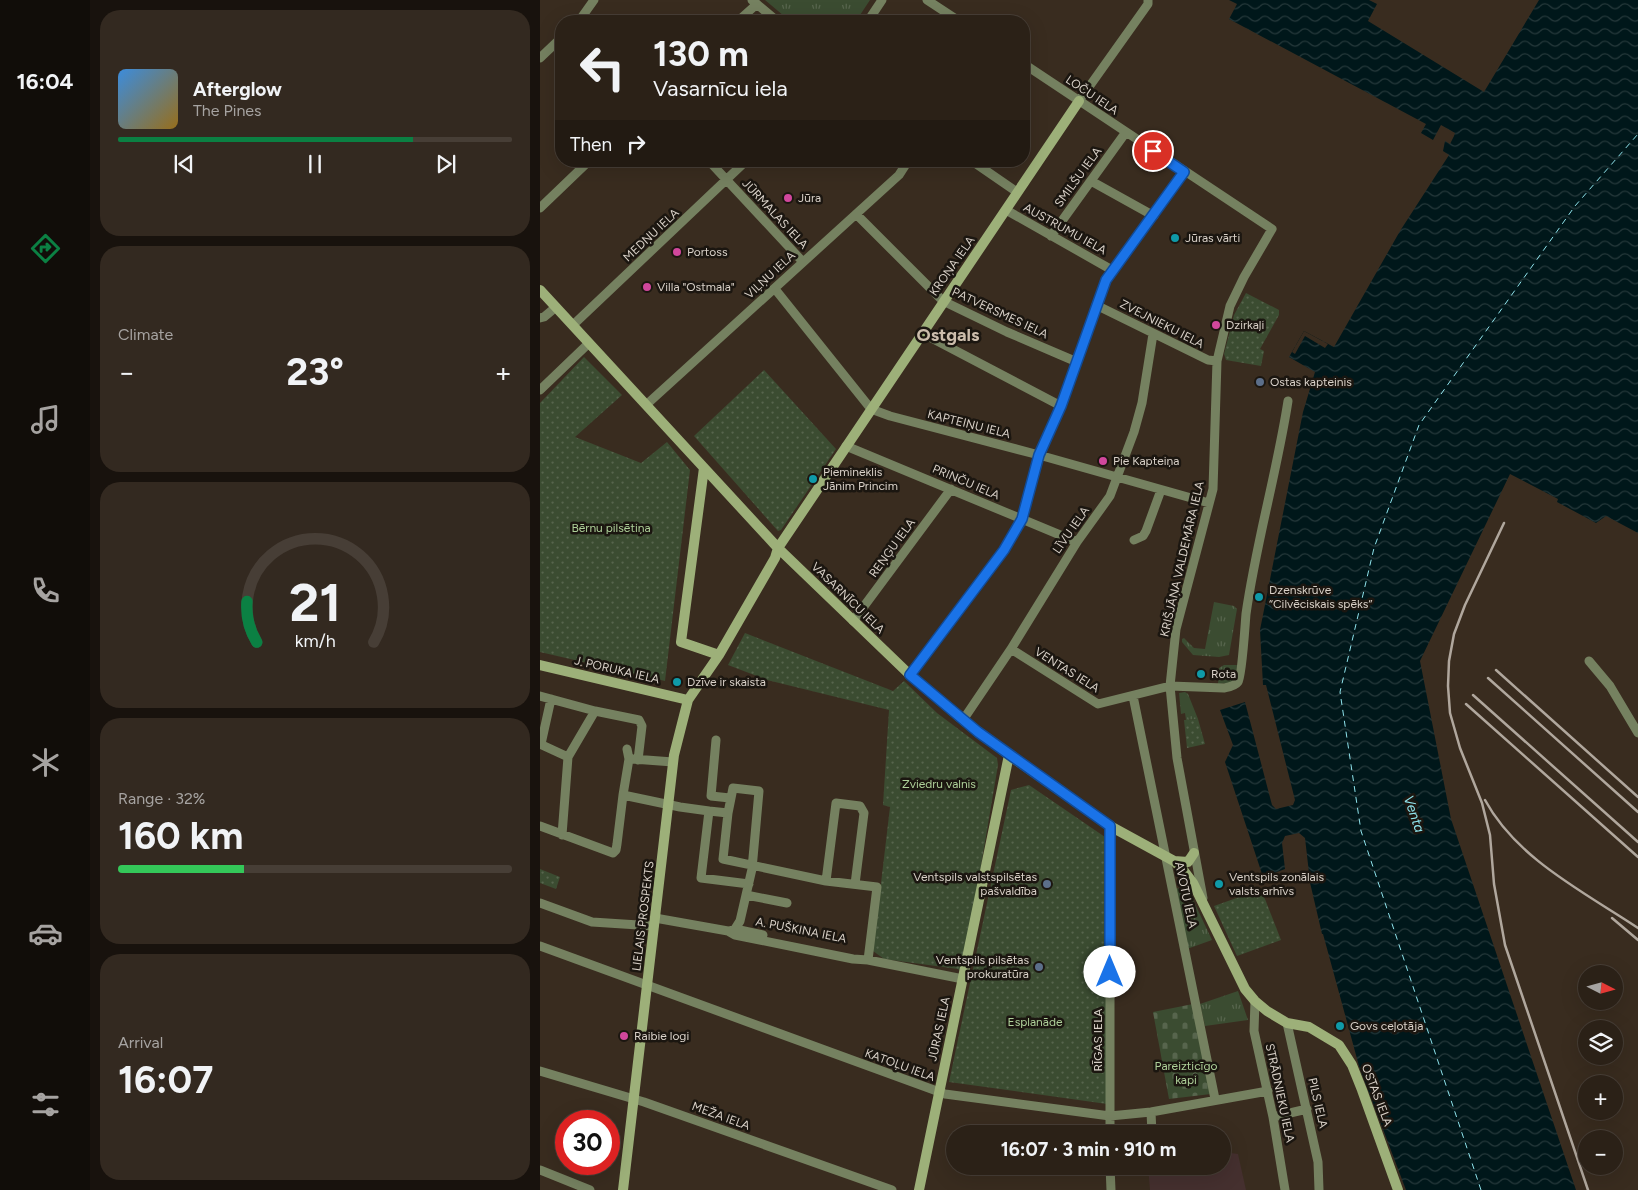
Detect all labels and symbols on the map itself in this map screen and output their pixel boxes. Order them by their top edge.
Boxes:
street label: LOČU IELA [1063,72,1121,118]
pin [1132,130,1174,172]
street label: SMILŠU IELA [1052,144,1104,210]
street label: JŪRMALAS IELA [739,176,811,252]
place label: Jūra [798,191,821,205]
marker: Jūra [782,192,794,204]
street label: AUSTRUMU IELA [1021,200,1109,258]
street label: MEDŅU IELA [620,206,682,264]
place label: Jūras vārti [1185,231,1240,245]
marker: Jūras vārti [1169,232,1181,244]
street label: KROŅA IELA [926,234,978,298]
place label: Portoss [687,245,728,259]
marker: Portoss [671,246,683,258]
street label: VIĻŅU IELA [742,248,798,302]
place label: Villa "Ostmala" [657,280,735,294]
marker: Villa "Ostmala" [641,281,653,293]
street label: PATVERSMES IELA [950,285,1050,341]
street label: ZVEJNIEKU IELA [1118,297,1206,351]
place label: Dzirkaļi [1226,318,1264,332]
marker: Dzirkaļi [1210,319,1222,331]
district label: Ostgals [917,324,980,346]
place label: Ostas kapteinis [1270,375,1352,389]
marker: Ostas kapteinis [1254,376,1266,388]
street label: KAPTEIŅU IELA [926,407,1012,441]
place label: Pie Kapteiņa [1113,454,1179,468]
marker: Pie Kapteiņa [1097,455,1109,467]
street label: PRINČU IELA [930,462,1002,502]
place label: Piemineklis Jānim Princim [823,465,898,493]
marker: Piemineklis Jānim Princim [807,473,819,485]
street label: KRIŠJĀŅA VALDEMĀRA IELA [1157,480,1207,638]
street label: LĪVU IELA [1050,504,1092,556]
street label: REŅĢU IELA [866,516,918,580]
park label: Bērnu pilsētiņa [571,521,651,535]
street label: VASARNĪCU IELA [809,560,887,636]
place label: Dzenskrūve “Cilvēciskais spēks” [1269,583,1372,611]
marker: Dzenskrūve “Cilvēciskais spēks” [1253,591,1265,603]
street label: VENTAS IELA [1032,645,1102,695]
street label: J. PORUKA IELA [573,653,661,687]
place label: Rota [1211,667,1236,681]
marker: Rota [1195,668,1207,680]
place label: Dzīve ir skaista [687,675,766,689]
marker: Dzīve ir skaista [671,676,683,688]
park label: Zviedru valnis [902,777,976,791]
water label: Venta [1400,793,1428,835]
street label: LIELAIS PROSPEKTS [629,860,657,972]
street label: AVOTU IELA [1172,860,1200,930]
place label: Ventspils valstspilsētas pašvaldība [913,870,1037,898]
place label: Ventspils zonālais valsts arhīvs [1229,870,1324,898]
marker: Ventspils valstspilsētas pašvaldība [1041,878,1053,890]
marker: Ventspils zonālais valsts arhīvs [1213,878,1225,890]
street label: A. PUŠKINA IELA [754,914,848,946]
position arrow [1083,945,1135,997]
place label: Ventspils pilsētas prokuratūra [936,953,1029,981]
marker: Ventspils pilsētas prokuratūra [1033,961,1045,973]
north arrow [1578,965,1622,1010]
street label: JŪRAS IELA [925,996,953,1062]
street label: RĪGAS IELA [1091,1009,1105,1071]
park label: Esplanāde [1008,1015,1063,1029]
place label: Govs ceļotāja [1350,1019,1423,1033]
marker: Govs ceļotāja [1334,1020,1346,1032]
place label: Raibie logi [634,1029,689,1043]
marker: Raibie logi [618,1030,630,1042]
street label: STRĀDNIEKU IELA [1263,1042,1297,1144]
street label: KATOĻU IELA [863,1046,937,1084]
park label: Pareizticīgo kapi [1155,1059,1217,1087]
street label: OSTAS IELA [1359,1062,1395,1128]
street label: PILS IELA [1305,1076,1331,1130]
street label: MEŽA IELA [690,1099,752,1133]
speed limit sign: 30 [555,1110,620,1175]

